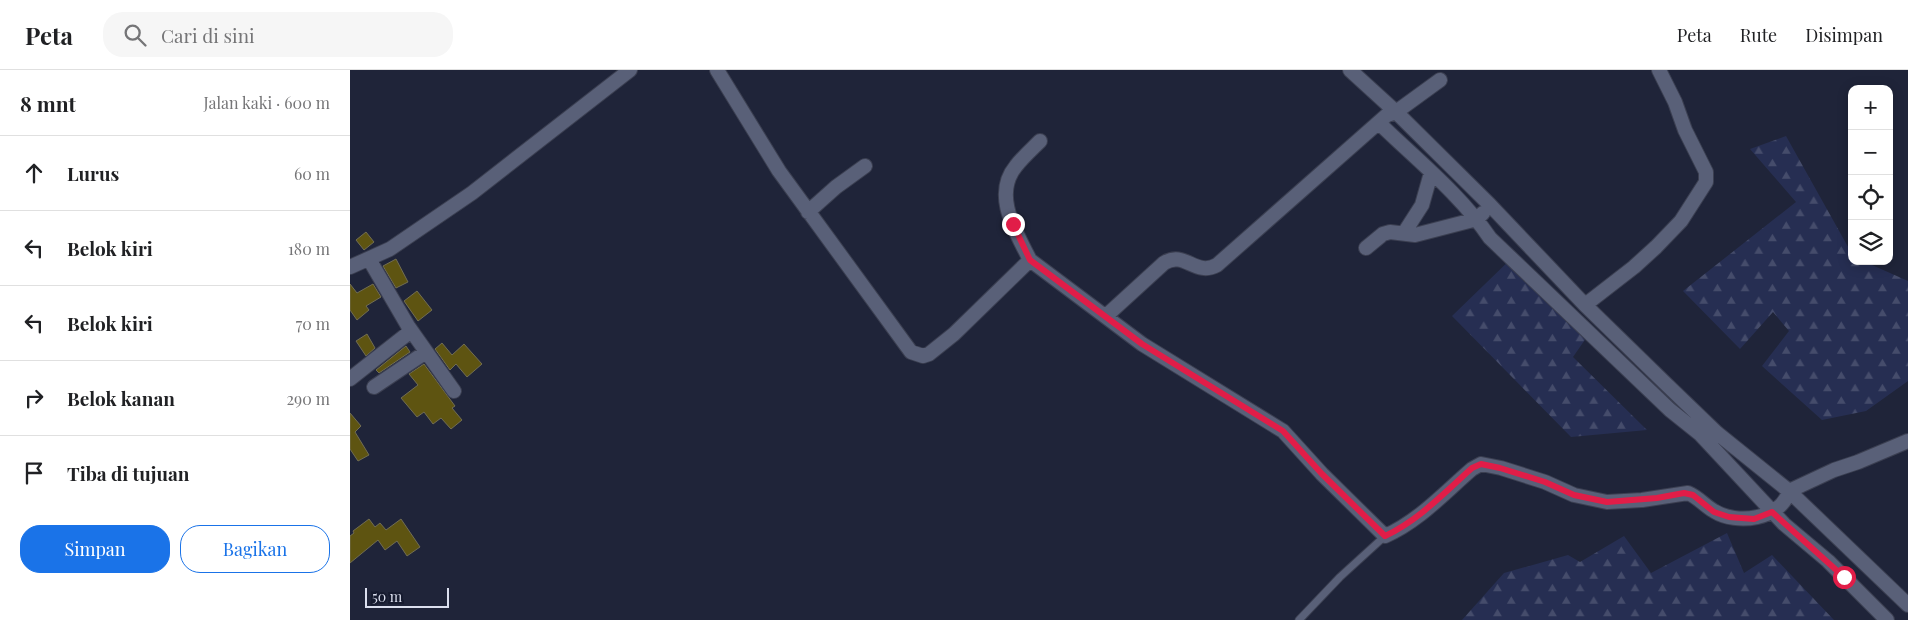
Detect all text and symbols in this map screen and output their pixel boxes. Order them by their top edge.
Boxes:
search box [103,12,453,57]
text: Peta [25,19,73,51]
icon: search [121,21,149,49]
text: Cari di sini [161,22,255,48]
text: Peta [1677,23,1712,47]
text: Rute [1740,23,1777,47]
text: Disimpan [1805,23,1883,47]
map controls [1848,85,1893,265]
button: + [1848,85,1893,130]
text: 8 mnt [20,89,76,117]
text: Jalan kaki · 600 m [204,92,330,113]
button: − [1848,130,1893,175]
icon: ahead [20,159,48,187]
text: Lurus [67,160,119,186]
text: 60 m [294,163,330,184]
button: locate [1848,175,1893,220]
route end [1002,213,1025,236]
button: layers [1848,220,1893,265]
icon: left [20,234,48,262]
text: Belok kiri [67,235,153,261]
text: 180 m [288,238,330,259]
icon: left [20,309,48,337]
text: Belok kiri [67,310,153,336]
text: 70 m [296,313,330,334]
icon: right [20,384,48,412]
text: Belok kanan [67,385,175,411]
text: 290 m [286,388,330,409]
icon: arrive [20,459,48,487]
text: Tiba di tujuan [67,460,189,486]
button: Simpan [20,525,170,573]
button: Bagikan [180,525,330,573]
route start [1833,566,1856,589]
scale bar [365,585,449,608]
text: 50 m [372,587,402,606]

